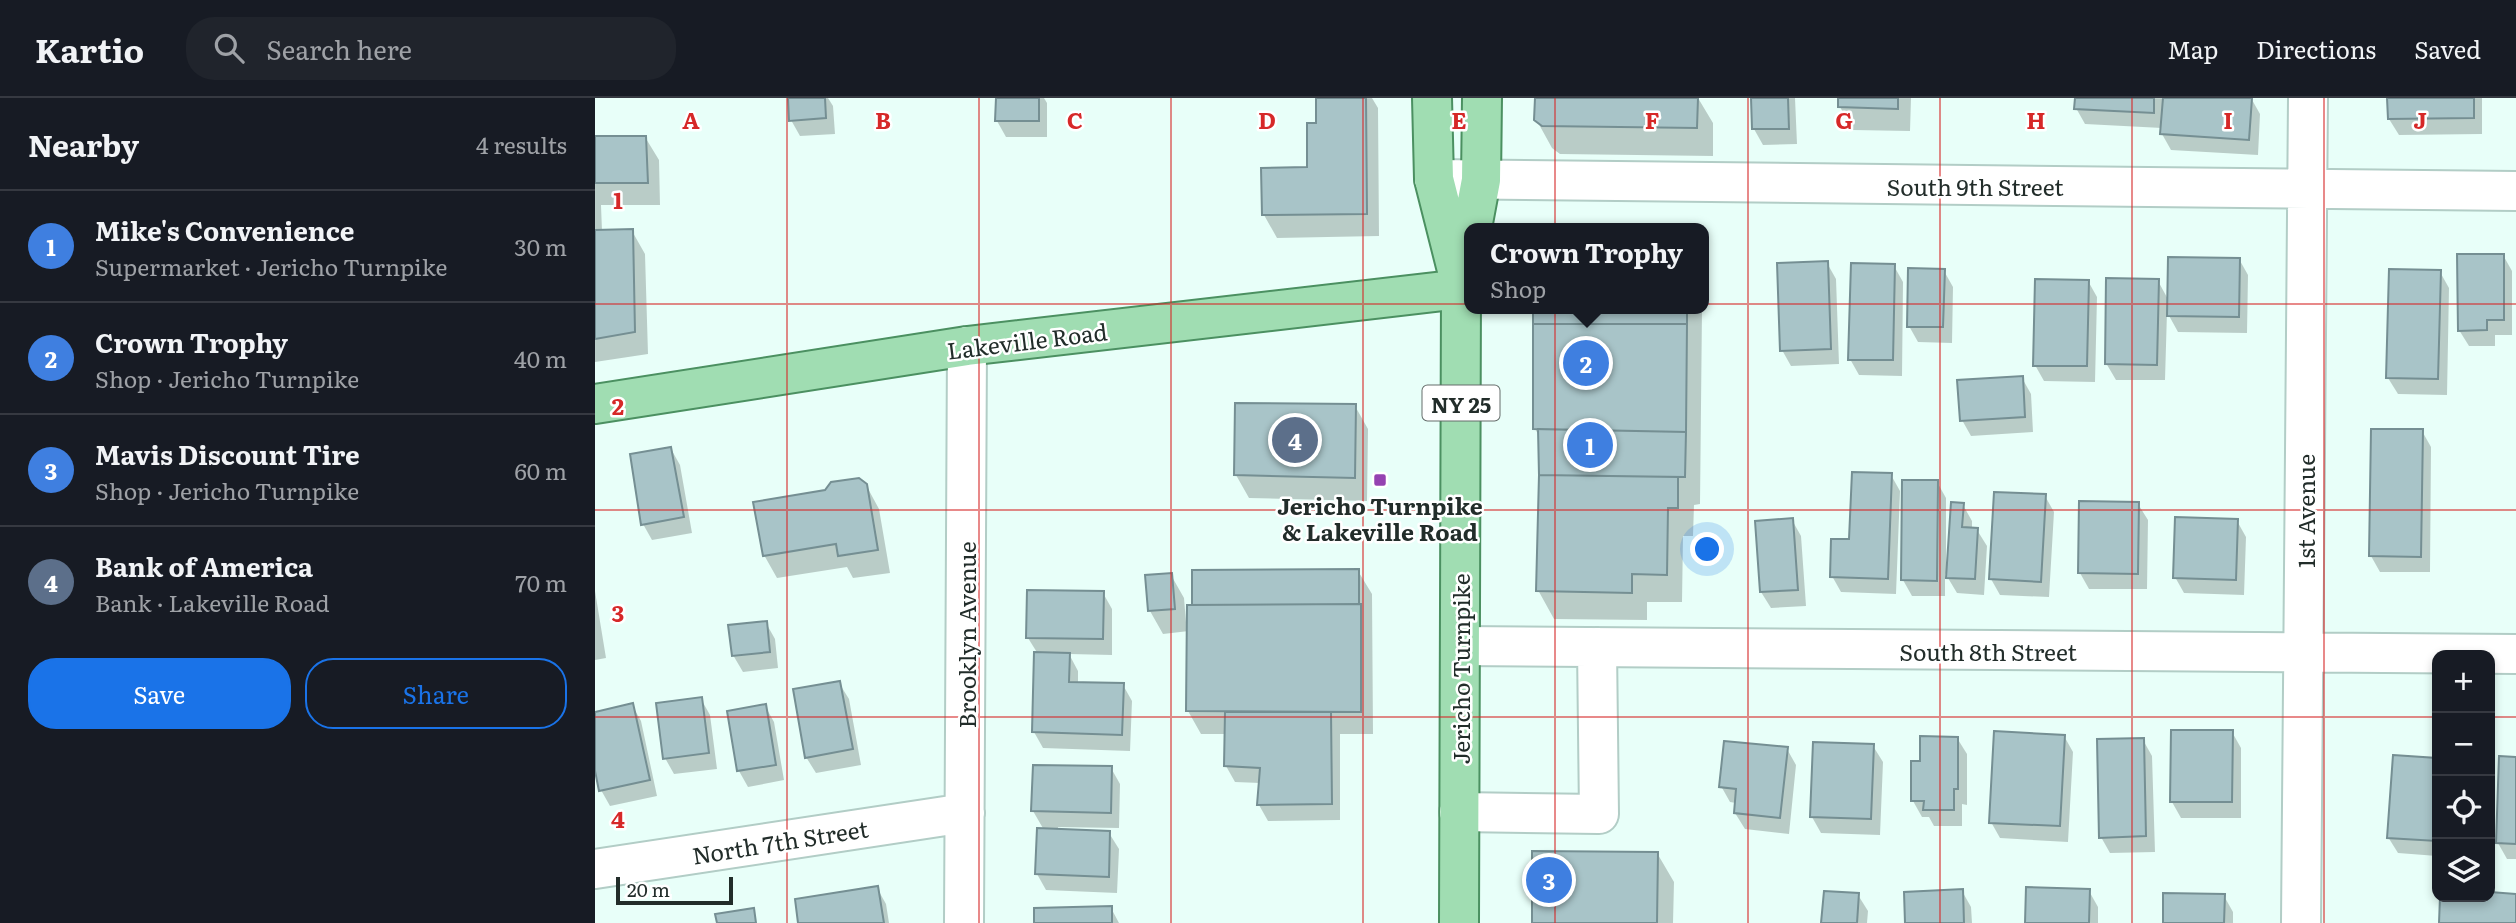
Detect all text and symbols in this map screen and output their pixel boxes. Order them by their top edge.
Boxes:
search box [186,17,676,80]
text: Kartio [35,24,144,73]
icon: search [210,29,248,67]
text: Search here [266,29,412,68]
text: Map [2167,31,2218,66]
text: Directions [2256,31,2376,66]
text: Saved [2414,31,2481,66]
text: A [682,102,700,136]
text: B [875,102,891,136]
text: C [1067,102,1083,136]
text: D [1258,102,1276,136]
text: E [1451,102,1467,136]
text: F [1645,102,1660,136]
text: G [1835,102,1853,136]
text: H [2026,102,2046,136]
text: I [2223,102,2233,136]
text: J [2413,102,2427,136]
text: Nearby [28,122,139,166]
text: 4 results [476,127,567,161]
street label: South 9th Street [1886,169,2064,203]
text: 1 [613,182,623,216]
text: Mike's Convenience [95,210,355,249]
popup [1464,223,1709,314]
text: 1 [46,229,56,263]
text: 30 m [514,229,567,263]
text: Crown Trophy [1490,232,1683,271]
text: Supermarket · Jericho Turnpike [95,249,447,283]
text: Shop [1490,271,1546,305]
street label: Lakeville Road [945,313,1109,367]
text: Crown Trophy [95,322,288,361]
pin: 2 [1563,337,1609,389]
text: 2 [45,341,57,375]
text: 40 m [514,341,567,375]
text: Shop · Jericho Turnpike [95,361,359,395]
road number: NY 25 [1423,386,1499,420]
text: 2 [612,388,624,422]
pin: 4 [1272,414,1318,466]
pin: 1 [1567,419,1613,471]
text: Mavis Discount Tire [95,434,360,473]
text: 3 [45,453,57,487]
text: 60 m [514,453,567,487]
street label: 1st Avenue [2288,454,2322,568]
marker: Jericho Turnpike & Lakeville Road [1372,472,1388,488]
text: Shop · Jericho Turnpike [95,473,359,507]
place label: Jericho Turnpike & Lakeville Road [1277,488,1483,548]
your location [1690,532,1724,566]
street label: Brooklyn Avenue [949,541,983,729]
text: Bank of America [95,546,313,585]
text: 4 [44,565,58,599]
text: 70 m [515,565,567,599]
street label: Jericho Turnpike [1443,573,1477,765]
text: Bank · Lakeville Road [95,585,330,619]
text: 3 [612,595,624,629]
street label: South 8th Street [1899,634,2078,668]
map controls [2432,650,2495,902]
button: + [2432,650,2495,713]
button: Save [28,658,291,729]
button: Share [305,658,567,729]
button: − [2432,713,2495,776]
button: locate [2432,776,2495,839]
text: 4 [611,801,625,835]
street label: North 7th Street [689,810,871,872]
button: layers [2432,839,2495,902]
pin: 3 [1526,854,1572,906]
scale bar [616,874,733,906]
text: 20 m [627,875,670,903]

